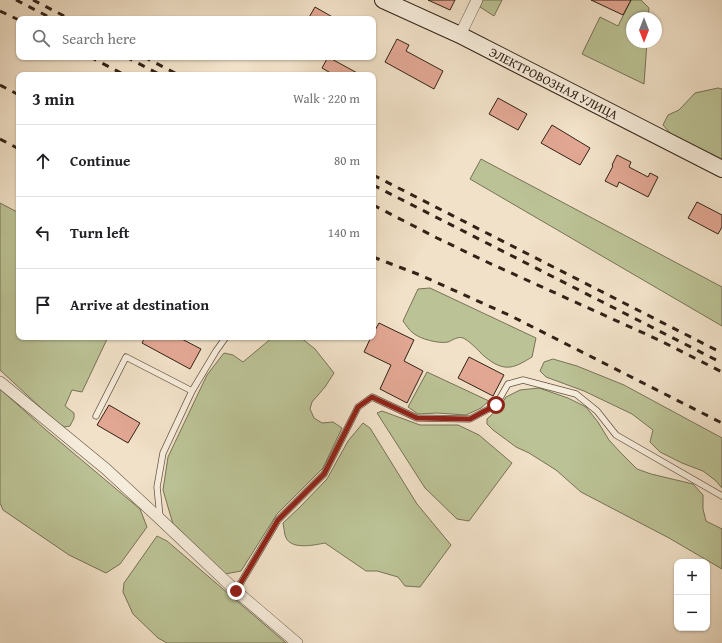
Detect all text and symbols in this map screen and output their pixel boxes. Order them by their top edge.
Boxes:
north arrow [626,12,662,48]
search box [16,16,376,60]
icon: search [30,27,52,49]
text: Search here [62,28,136,49]
street label: ЭЛЕКТРОВОЗНАЯ УЛИЦА [486,42,622,124]
text: 3 min [32,86,74,111]
text: Walk · 220 m [293,89,360,108]
icon: ahead [32,150,54,172]
text: Continue [70,150,131,171]
text: 80 m [334,151,360,170]
icon: left [32,222,54,244]
text: Turn left [70,222,129,243]
text: 140 m [328,223,360,242]
icon: arrive [32,294,54,316]
text: Arrive at destination [70,294,209,315]
route start [487,396,505,414]
map controls [674,559,710,631]
button: + [674,559,710,595]
route end [227,582,245,600]
button: − [674,595,710,631]

